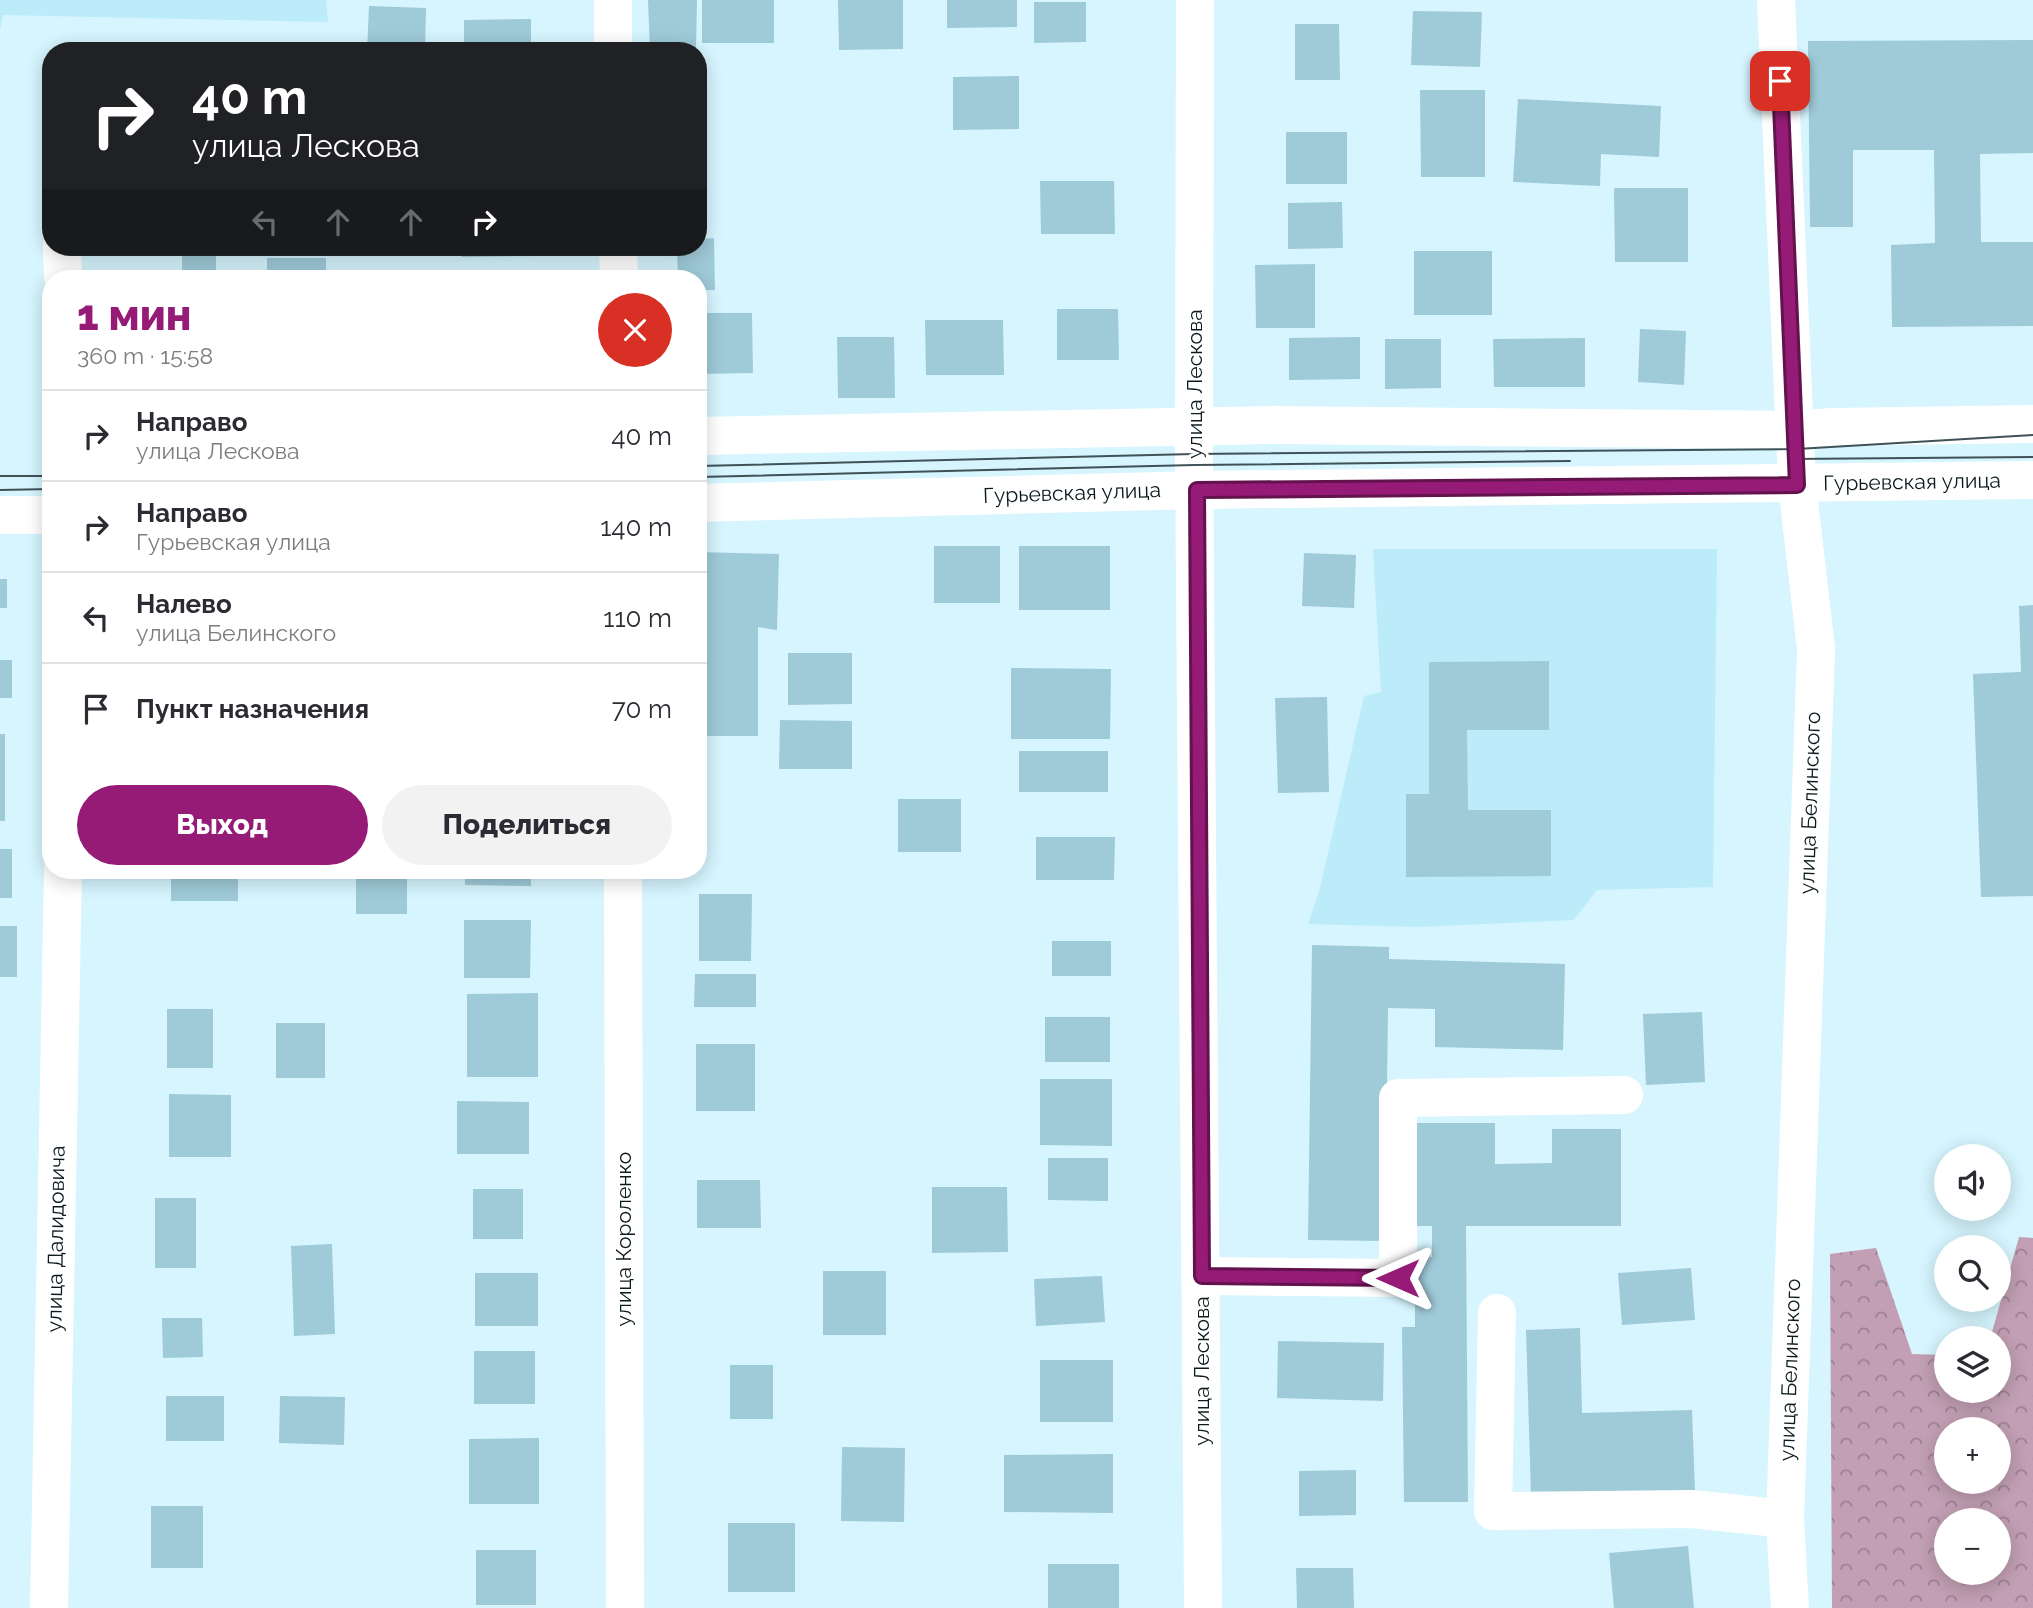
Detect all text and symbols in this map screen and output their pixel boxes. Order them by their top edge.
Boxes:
pin [1750,51,1810,111]
icon: arrive [1761,62,1799,100]
text: 40 m [192,68,307,125]
icon: right [77,70,168,161]
text: улица Лескова [192,127,420,164]
icon: left [246,203,284,241]
icon: ahead [319,203,357,241]
icon: ahead [392,203,430,241]
icon: right [465,203,503,241]
text: 1 мин [77,291,191,340]
button: close [598,293,672,367]
street label: улица Лескова [1182,309,1207,459]
text: 360 m · 15:58 [77,342,213,369]
text: Направо [136,407,247,437]
icon: right [77,417,115,455]
text: 40 m [611,421,672,451]
text: улица Лескова [136,437,300,464]
street label: Гурьевская улица [1823,467,2001,496]
street label: Гурьевская улица [983,477,1161,508]
text: Направо [136,498,247,528]
icon: right [77,508,115,546]
text: 140 m [600,512,672,542]
text: Гурьевская улица [136,528,331,555]
text: Налево [136,589,232,619]
icon: left [77,599,115,637]
text: 110 m [603,603,672,633]
text: улица Белинского [136,619,336,646]
icon: arrive [77,690,115,728]
text: Пункт назначения [136,694,369,724]
text: 70 m [612,694,672,724]
street label: улица Белинского [1794,711,1825,895]
button: Выход [77,785,368,865]
button: Поделиться [382,785,672,865]
map controls [1934,1144,2011,1585]
button: sound [1934,1144,2011,1221]
street label: улица Далидовича [41,1145,70,1333]
street label: улица Короленко [611,1152,636,1326]
button: search [1934,1235,2011,1312]
position arrow [1361,1241,1435,1315]
street label: улица Белинского [1774,1278,1805,1462]
street label: улица Лескова [1189,1296,1214,1446]
button: layers [1934,1326,2011,1403]
button: + [1934,1417,2011,1494]
button: − [1934,1508,2011,1585]

